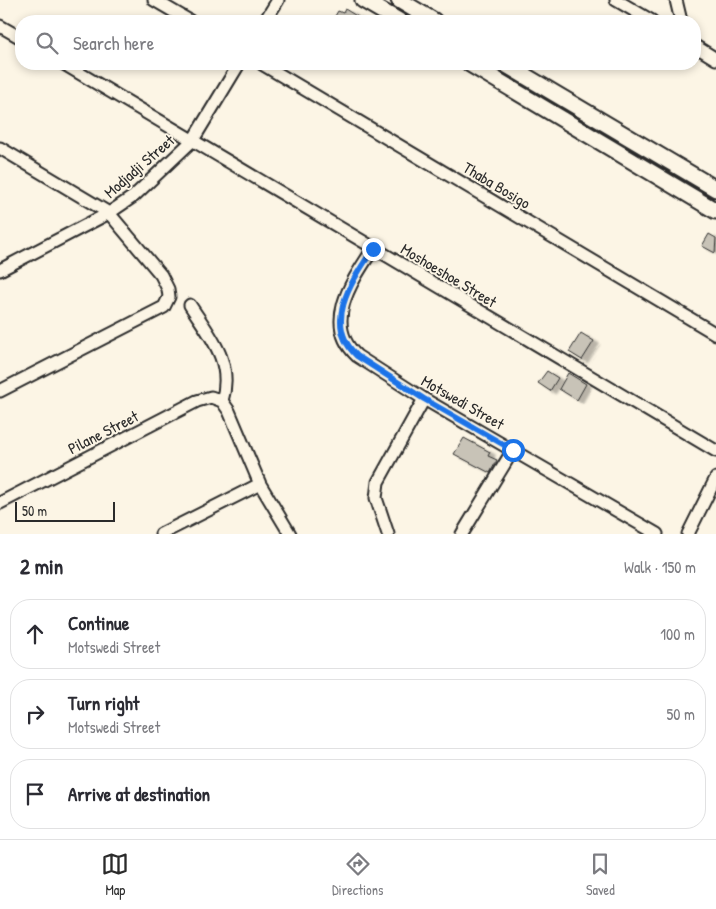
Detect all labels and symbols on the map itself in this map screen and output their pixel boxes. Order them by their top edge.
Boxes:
street label: Modjadji Street [99,129,179,203]
street label: Thaba Bosigo [459,156,535,214]
route end [362,238,385,261]
street label: Moshoeshoe Street [397,238,501,313]
street label: Motswedi Street [418,369,509,435]
street label: Pilane Street [64,405,142,459]
route start [502,439,525,462]
scale bar [15,499,115,522]

